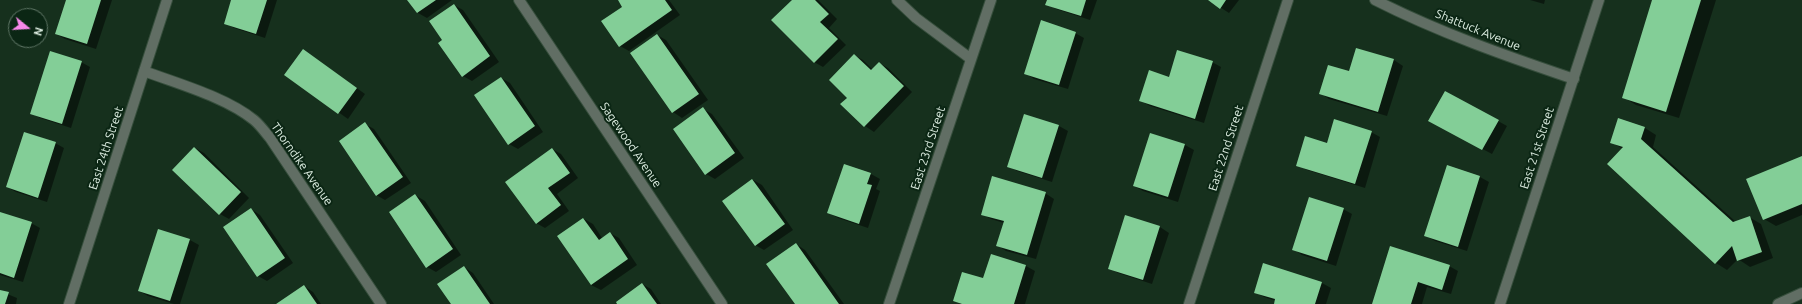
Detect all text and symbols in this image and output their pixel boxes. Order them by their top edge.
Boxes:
street label: Shattuck Avenue [1433,6,1523,54]
north arrow [8,8,48,48]
text: N [31,26,45,37]
street label: Sagewood Avenue [597,100,665,190]
street label: East 22nd Street [1205,103,1247,193]
street label: East 24th Street [86,104,126,192]
street label: East 23rd Street [908,104,948,192]
street label: East 21st Street [1517,105,1557,191]
street label: Thorndike Avenue [268,120,336,208]

